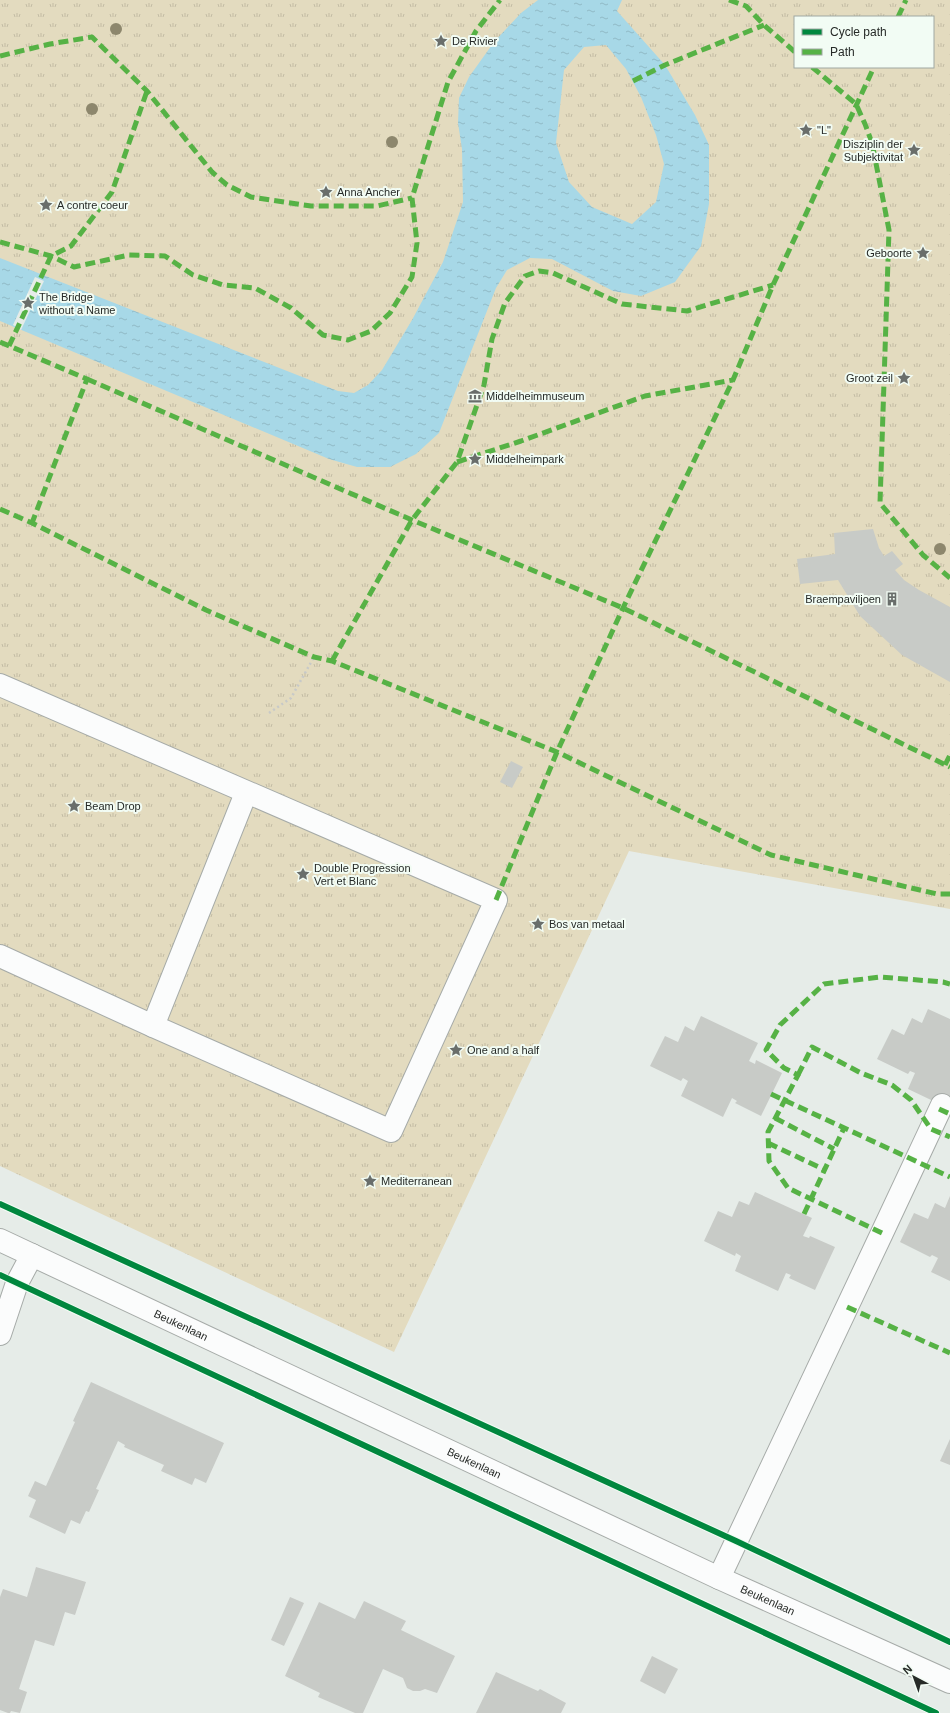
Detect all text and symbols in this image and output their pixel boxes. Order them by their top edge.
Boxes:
legend [794,16,934,68]
text: Cycle path [830,25,887,39]
place icon: De Rivier [433,33,449,49]
place label: De Rivier [452,35,498,47]
text: Path [830,45,855,59]
place icon: "L" [798,122,814,138]
place label: "L" [817,124,831,136]
place label: Disziplin der Subjektivitat [843,138,903,163]
place icon: Disziplin der Subjektivitat [906,142,922,158]
place icon: Anna Ancher [318,184,334,200]
place label: Anna Ancher [337,186,400,198]
place icon: A contre coeur [38,197,54,213]
place label: A contre coeur [57,199,128,211]
place icon: Geboorte [915,245,931,261]
place label: Geboorte [866,247,912,259]
place label: The Bridge without a Name [38,291,115,316]
place icon: The Bridge without a Name [20,295,36,311]
place icon: Groot zeil [896,370,912,386]
place label: Groot zeil [846,372,893,384]
museum icon: Middelheimmuseum [467,388,483,404]
place label: Middelheimmuseum [486,390,584,402]
place icon: Middelheimpark [467,451,483,467]
place label: Middelheimpark [486,453,564,465]
building icon: Braempaviljoen [884,591,900,607]
place label: Braempaviljoen [805,593,881,605]
place icon: Beam Drop [66,798,82,814]
place label: Beam Drop [85,800,141,812]
place label: Double Progression Vert et Blanc [314,862,411,887]
place icon: Double Progression Vert et Blanc [295,866,311,882]
place icon: Bos van metaal [530,916,546,932]
place label: Bos van metaal [549,918,625,930]
place icon: One and a half [448,1042,464,1058]
place label: One and a half [467,1044,540,1056]
place icon: Mediterranean [362,1173,378,1189]
place label: Mediterranean [381,1175,452,1187]
street label: Beukenlaan [152,1307,210,1343]
street label: Beukenlaan [445,1445,503,1481]
street label: Beukenlaan [739,1583,797,1617]
north arrow [894,1657,934,1697]
text: N [901,1662,914,1677]

